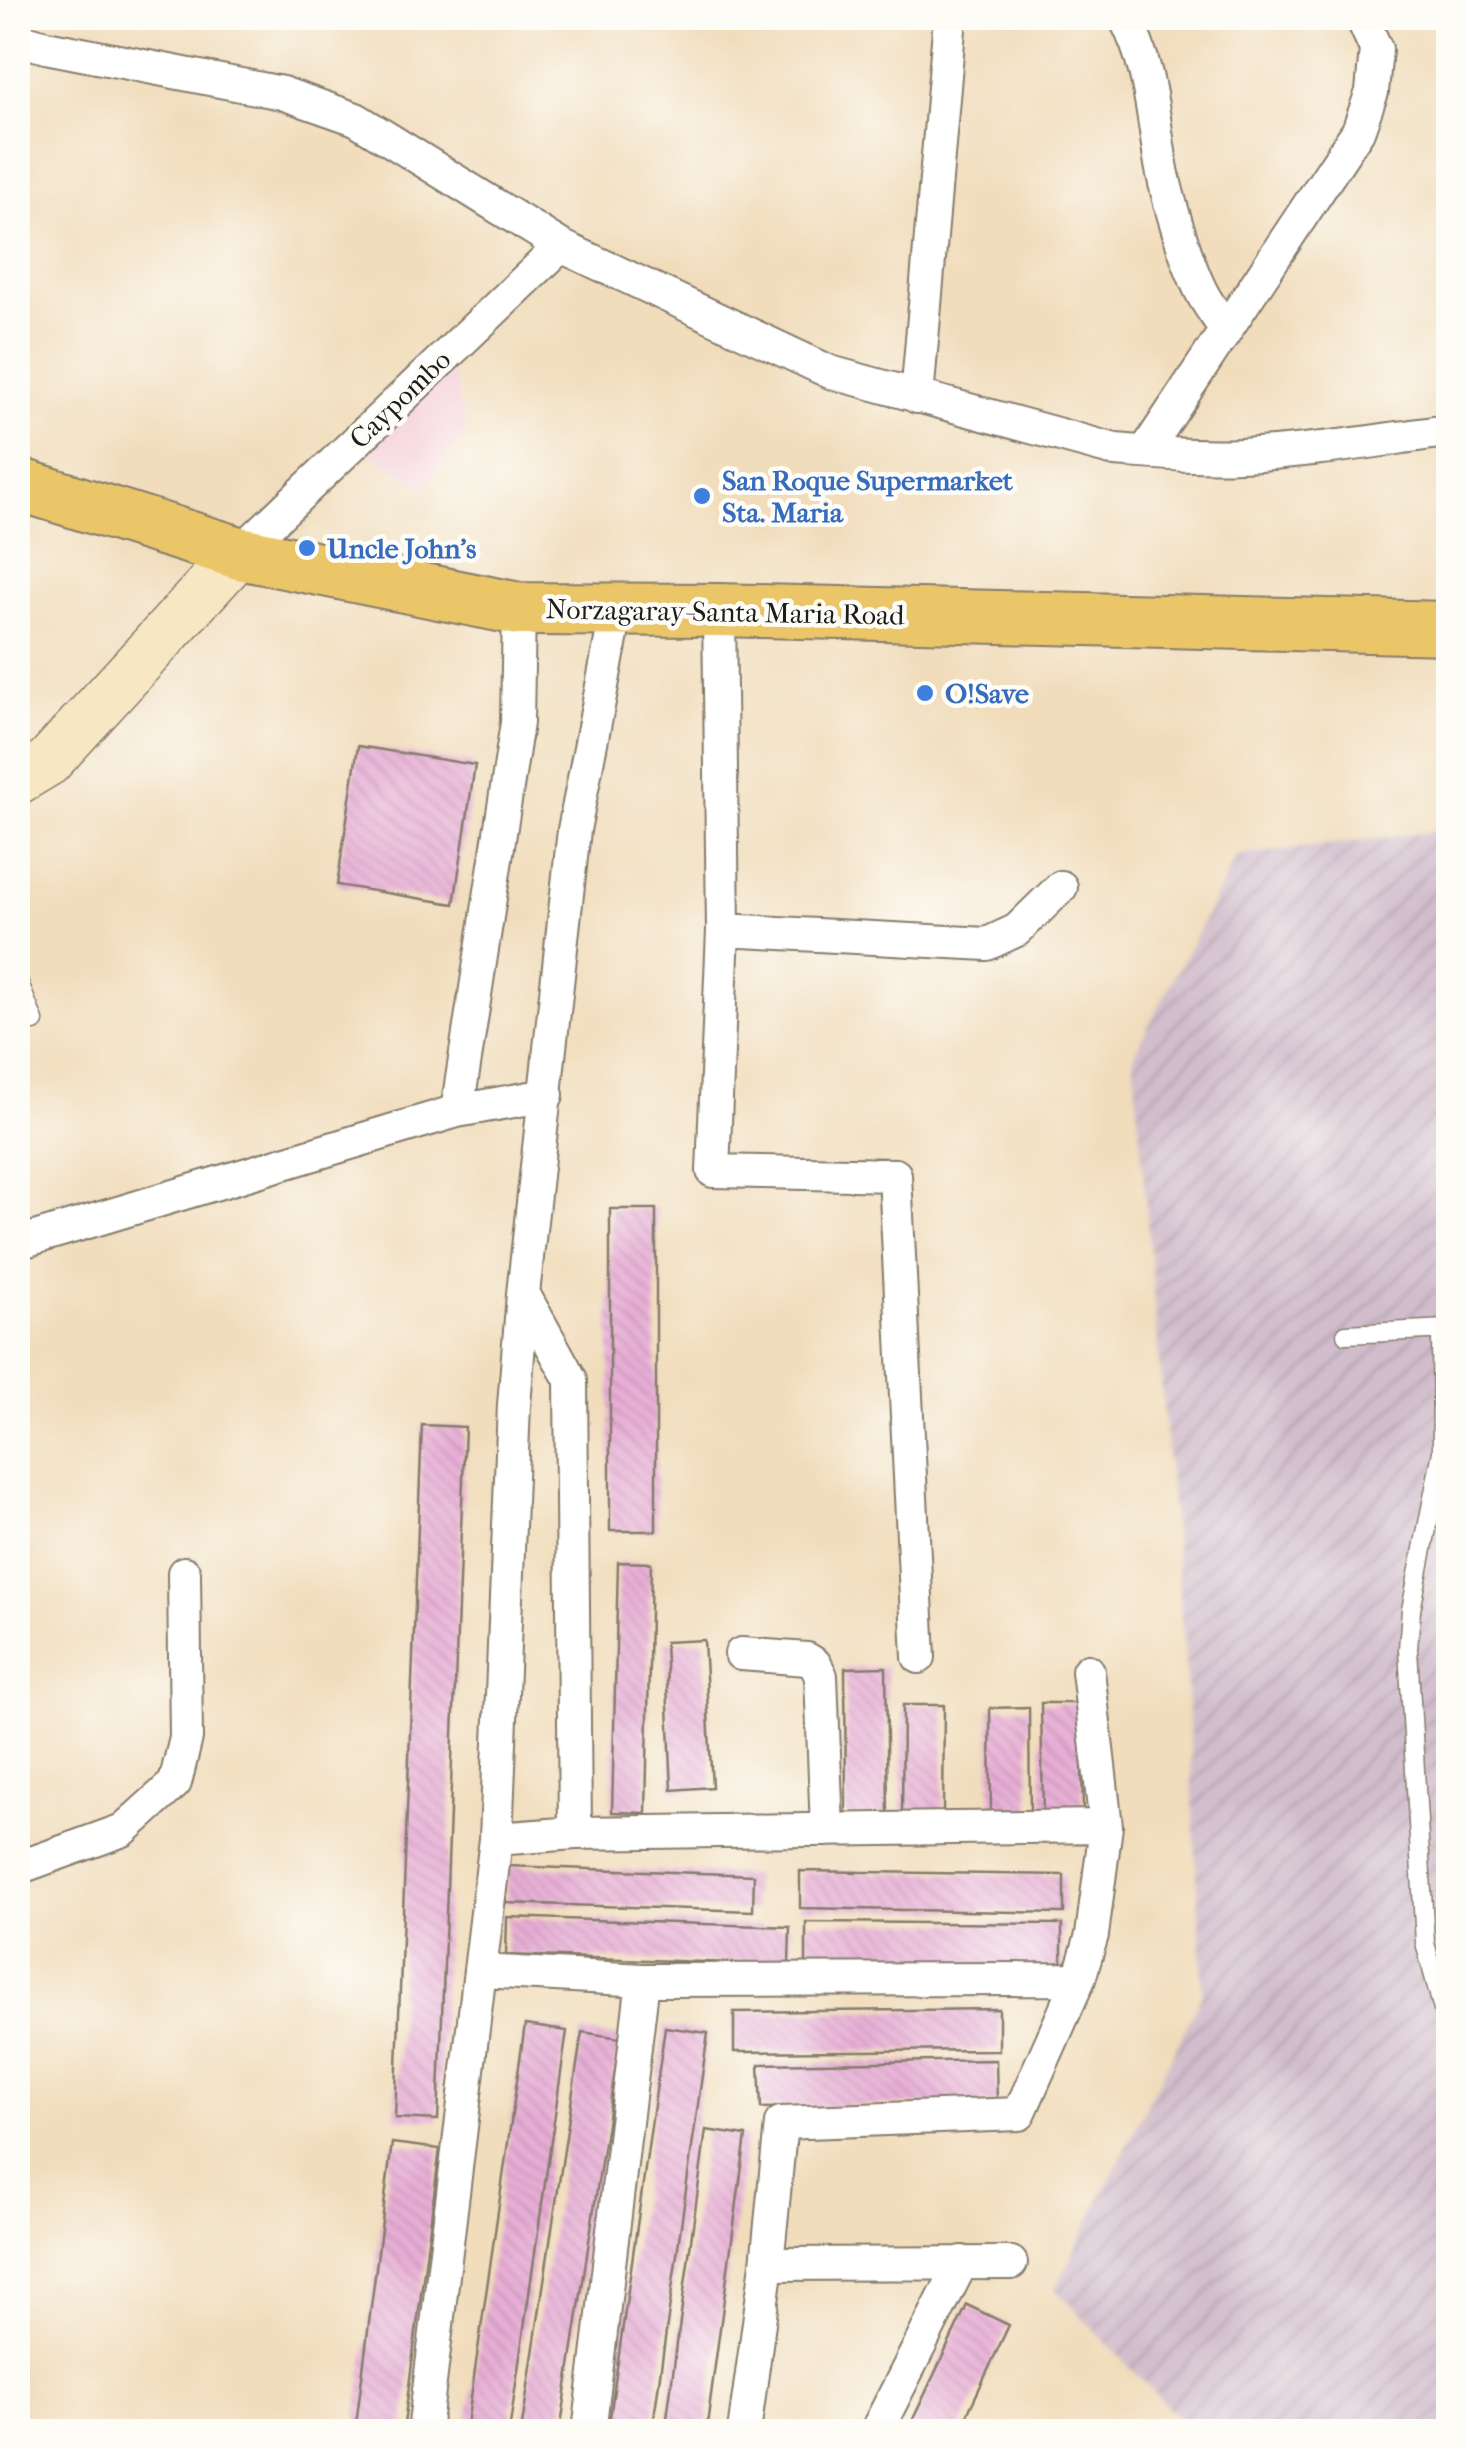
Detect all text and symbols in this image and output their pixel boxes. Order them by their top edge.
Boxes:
street label: Caypombo [343,343,457,455]
place label: San Roque Supermarket Sta. Maria [722,464,1014,529]
marker: San Roque Supermarket Sta. Maria [691,485,713,507]
place label: Uncle John's [327,532,476,565]
marker: Uncle John's [296,537,318,559]
street label: Norzagaray-Santa Maria Road [545,592,905,632]
place label: O!Save [945,677,1029,710]
marker: O!Save [914,682,936,704]

